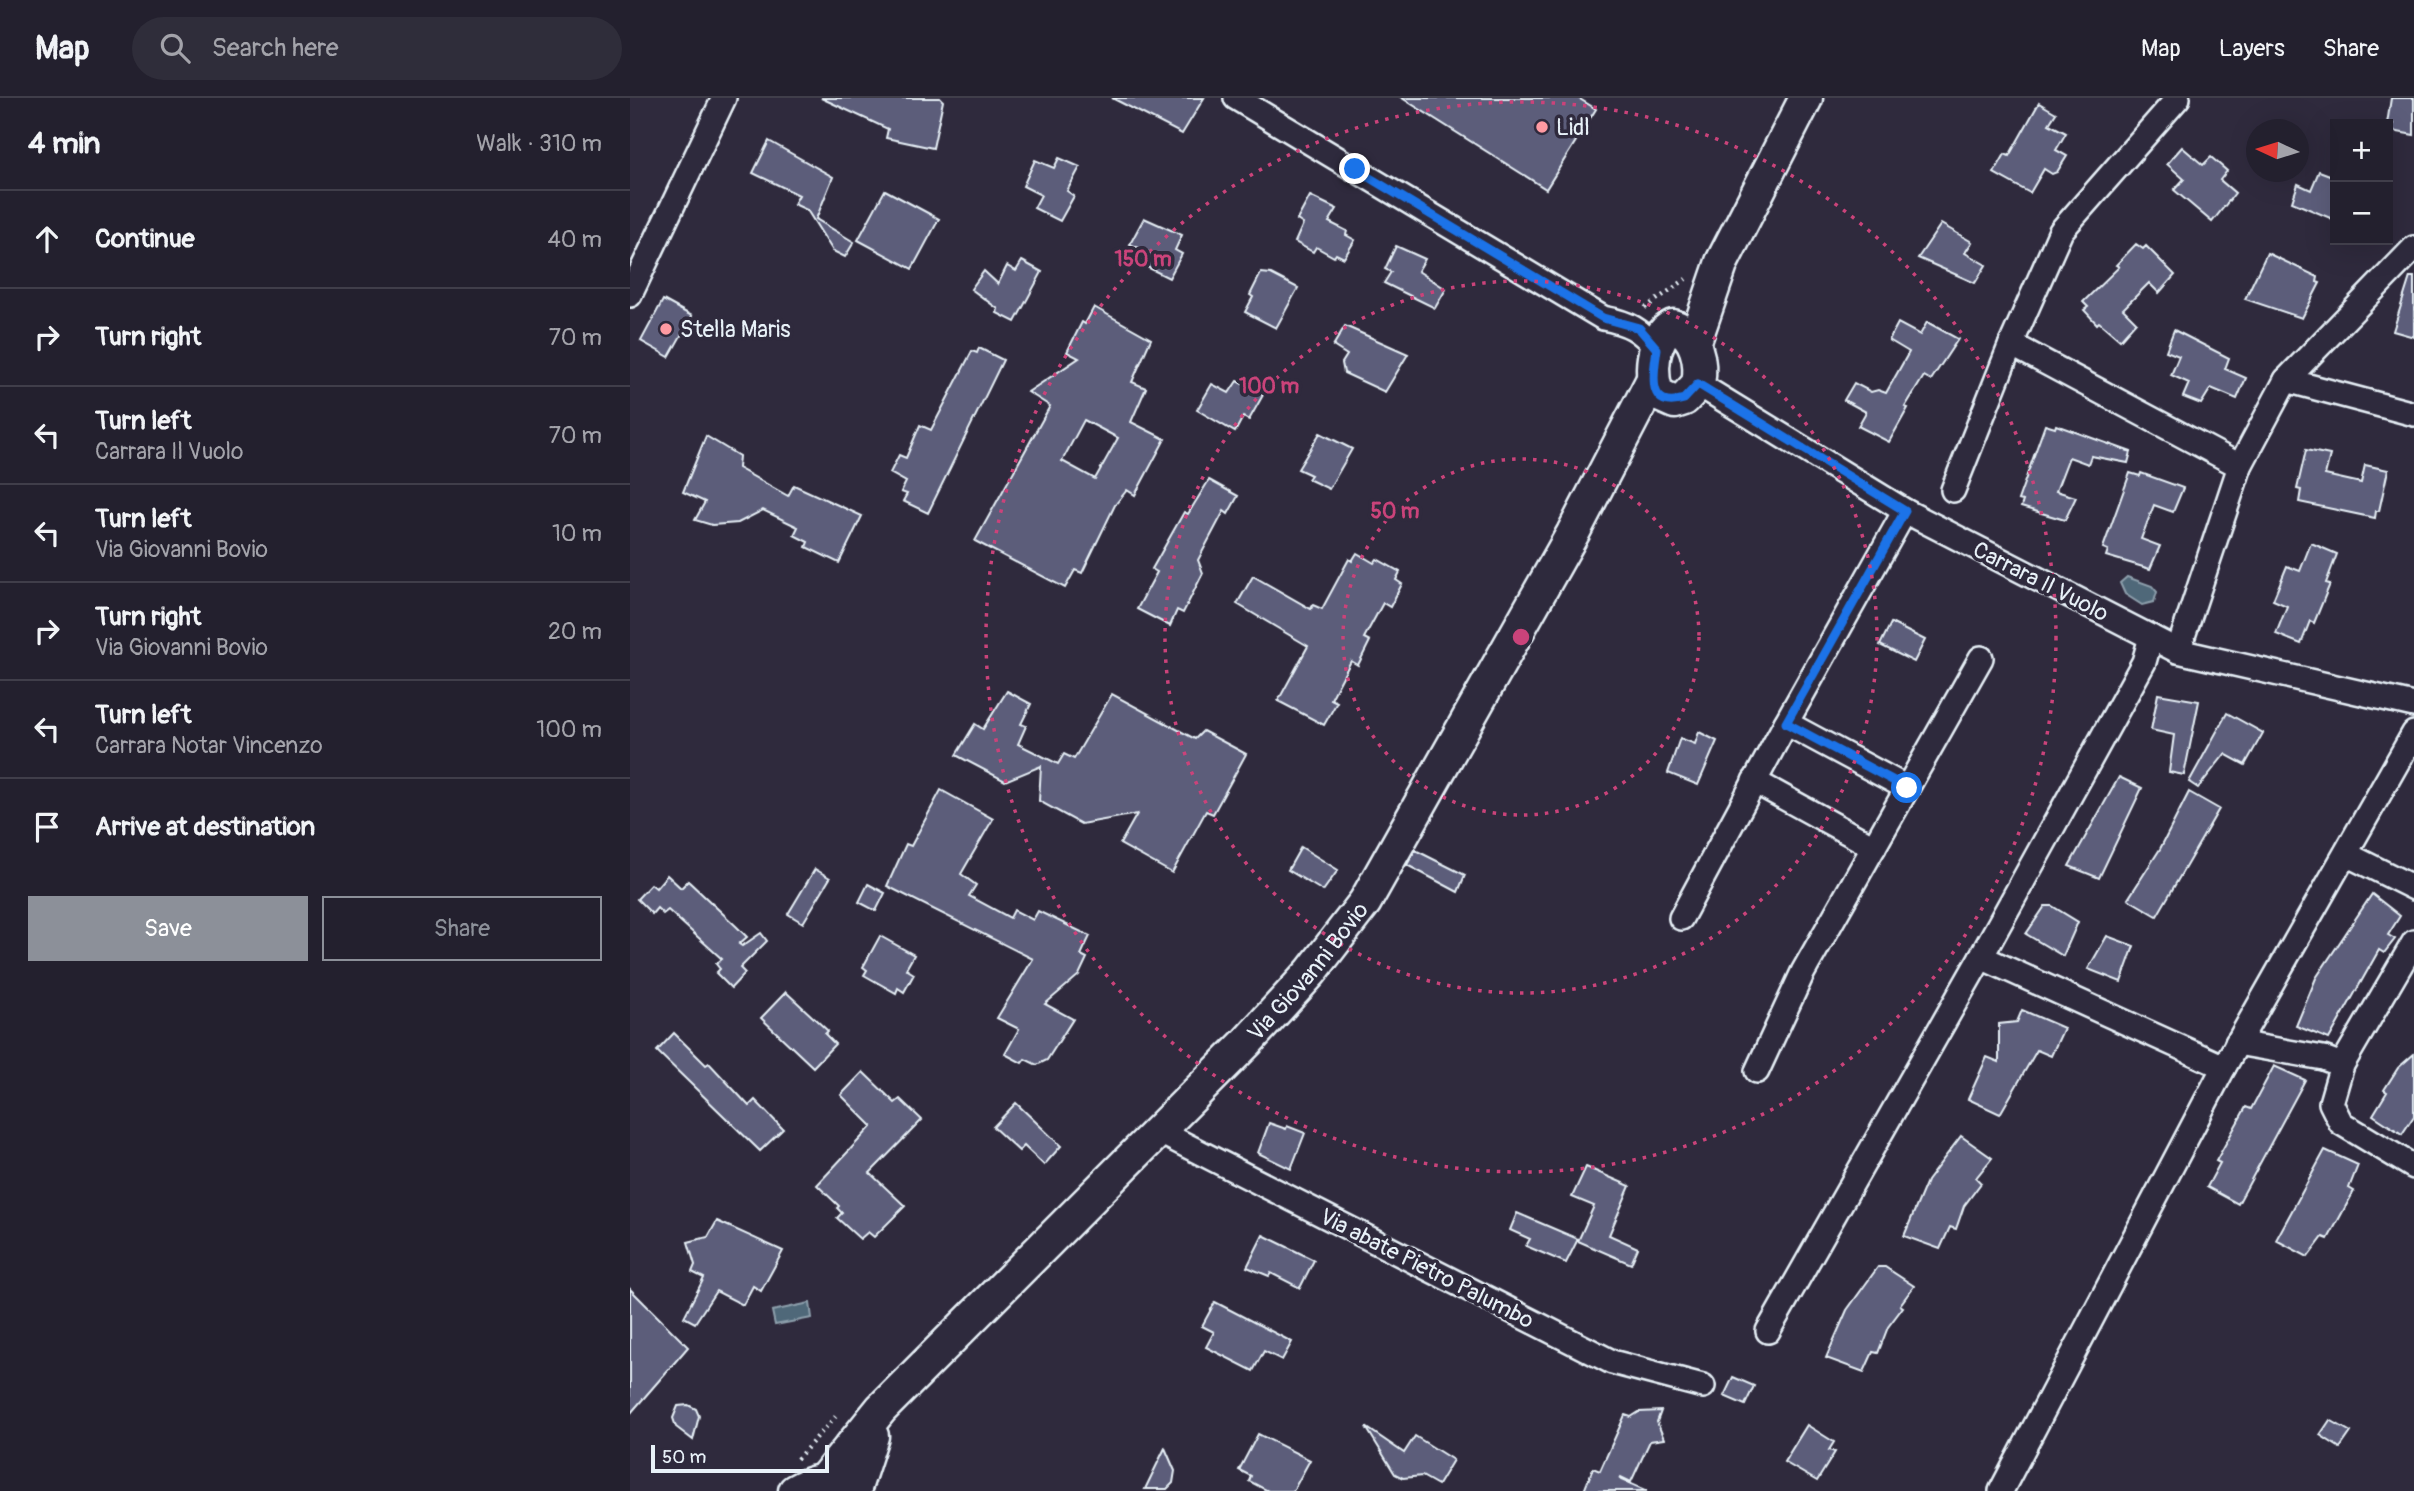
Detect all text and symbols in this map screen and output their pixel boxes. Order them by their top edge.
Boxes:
search box [132,17,622,80]
text: Map [35,28,90,69]
icon: search [156,29,194,67]
text: Search here [212,32,339,64]
text: Map [2141,34,2181,63]
text: Layers [2219,34,2285,63]
text: Share [2323,34,2379,63]
place label: Lidl [1556,113,1590,142]
marker: Lidl [1534,119,1550,135]
north arrow [2246,119,2309,182]
map controls [2330,119,2393,245]
button: + [2330,119,2393,182]
text: 4 min [28,125,101,162]
text: Walk · 310 m [476,129,602,158]
route end [1339,153,1370,184]
button: − [2330,182,2393,245]
icon: ahead [28,220,66,258]
text: Continue [95,223,195,255]
text: 40 m [548,225,602,254]
text: 150 m [1114,246,1172,273]
place label: Stella Maris [680,315,791,344]
icon: right [28,318,66,356]
text: Turn right [95,321,201,353]
marker: Stella Maris [658,321,674,337]
text: 70 m [549,323,602,352]
text: 100 m [1239,373,1299,400]
text: Turn left [95,405,191,437]
icon: left [28,416,66,454]
text: 70 m [549,421,602,450]
text: Carrara Il Vuolo [95,437,243,466]
text: 50 m [1371,498,1420,525]
text: Turn left [95,503,191,535]
icon: left [28,514,66,552]
text: 10 m [552,519,602,548]
text: Via Giovanni Bovio [95,535,268,564]
street label: Carrara Il Vuolo [1968,535,2113,628]
text: Turn right [95,601,201,633]
icon: right [28,612,66,650]
text: 20 m [548,617,602,646]
centre of rings [1509,625,1533,649]
text: Via Giovanni Bovio [95,633,268,662]
text: Turn left [95,699,191,731]
icon: left [28,710,66,748]
text: 100 m [536,715,602,744]
text: Carrara Notar Vincenzo [95,731,323,760]
route start [1891,772,1922,803]
icon: arrive [28,808,66,846]
text: Arrive at destination [95,811,315,843]
button: Save [28,896,308,961]
button: Share [322,896,602,961]
street label: Via Giovanni Bovio [1241,896,1375,1047]
street label: Via abate Pietro Palumbo [1315,1202,1539,1335]
scale bar [651,1442,830,1474]
text: 50 m [662,1445,706,1469]

